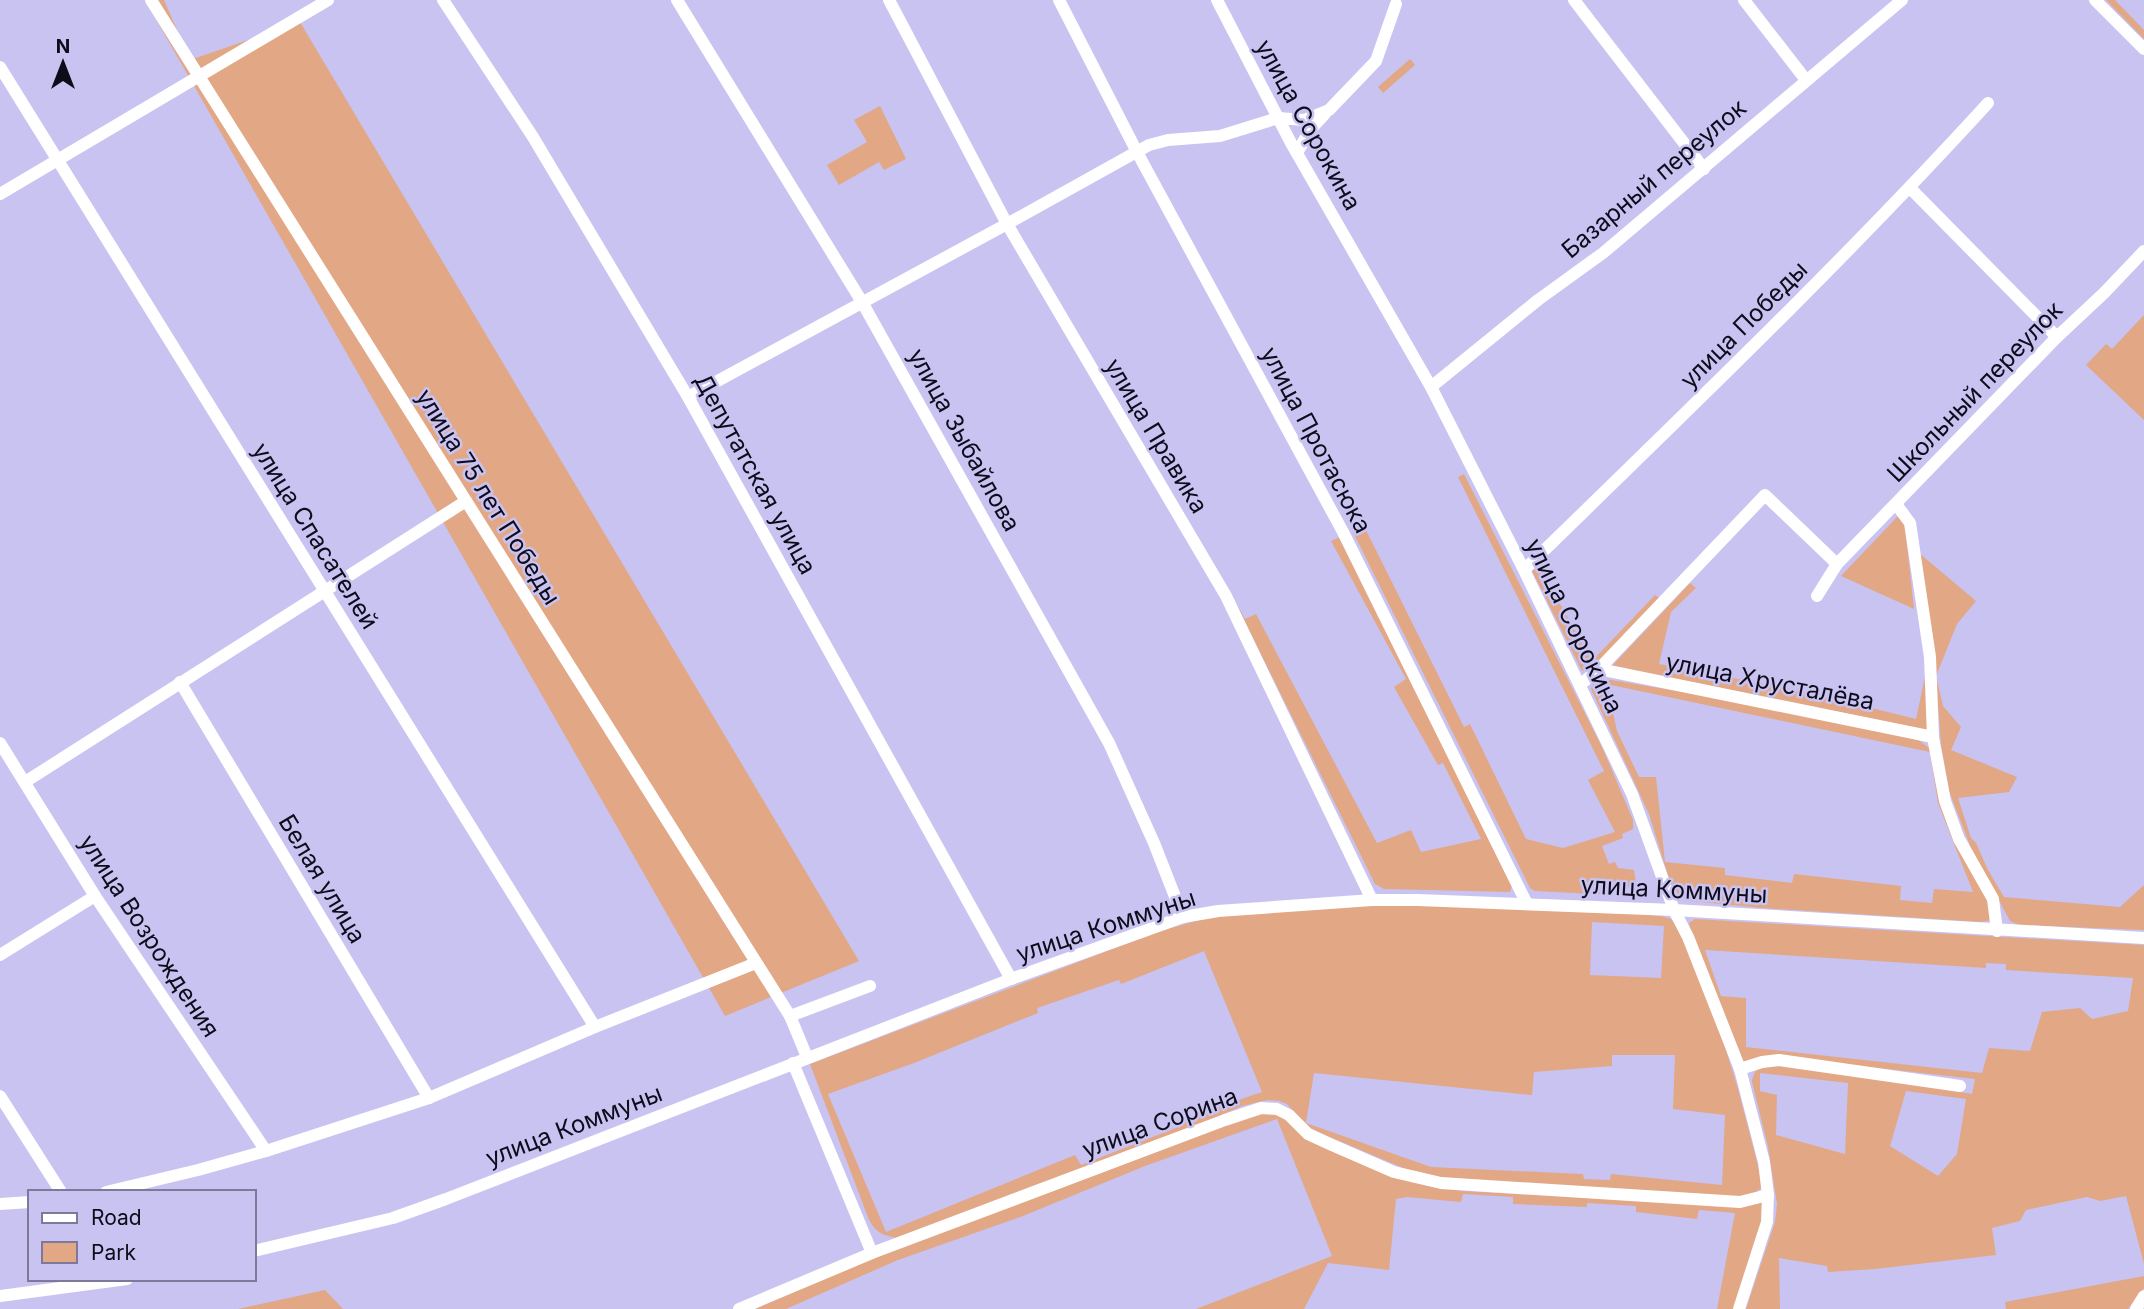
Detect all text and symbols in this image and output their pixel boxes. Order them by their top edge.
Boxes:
north arrow [28,28,98,98]
street label: улица Сорокина [1249,34,1367,215]
text: N [56,35,70,58]
street label: Базарный переулок [1556,93,1752,264]
street label: улица Победы [1674,255,1813,394]
street label: Школьный переулок [1881,295,2068,488]
street label: улица Протасюка [1255,342,1378,538]
street label: улица Зыбайлова [902,343,1027,536]
street label: улица Правика [1099,353,1214,518]
street label: Депутатская улица [688,368,823,579]
street label: улица 75 лет Победы [410,384,567,610]
street label: улица Спасателей [246,437,384,634]
street label: улица Сорокина [1520,534,1629,718]
street label: улица Хрусталёва [1663,647,1877,716]
street label: Белая улица [273,809,372,948]
street label: улица Возрождения [73,829,226,1042]
street label: улица Коммуны [1580,870,1768,909]
street label: улица Коммуны [1013,883,1199,968]
street label: улица Коммуны [481,1079,666,1173]
street label: улица Сорина [1078,1081,1242,1164]
legend [28,1190,256,1281]
text: Road [91,1205,142,1230]
text: Park [91,1240,136,1265]

